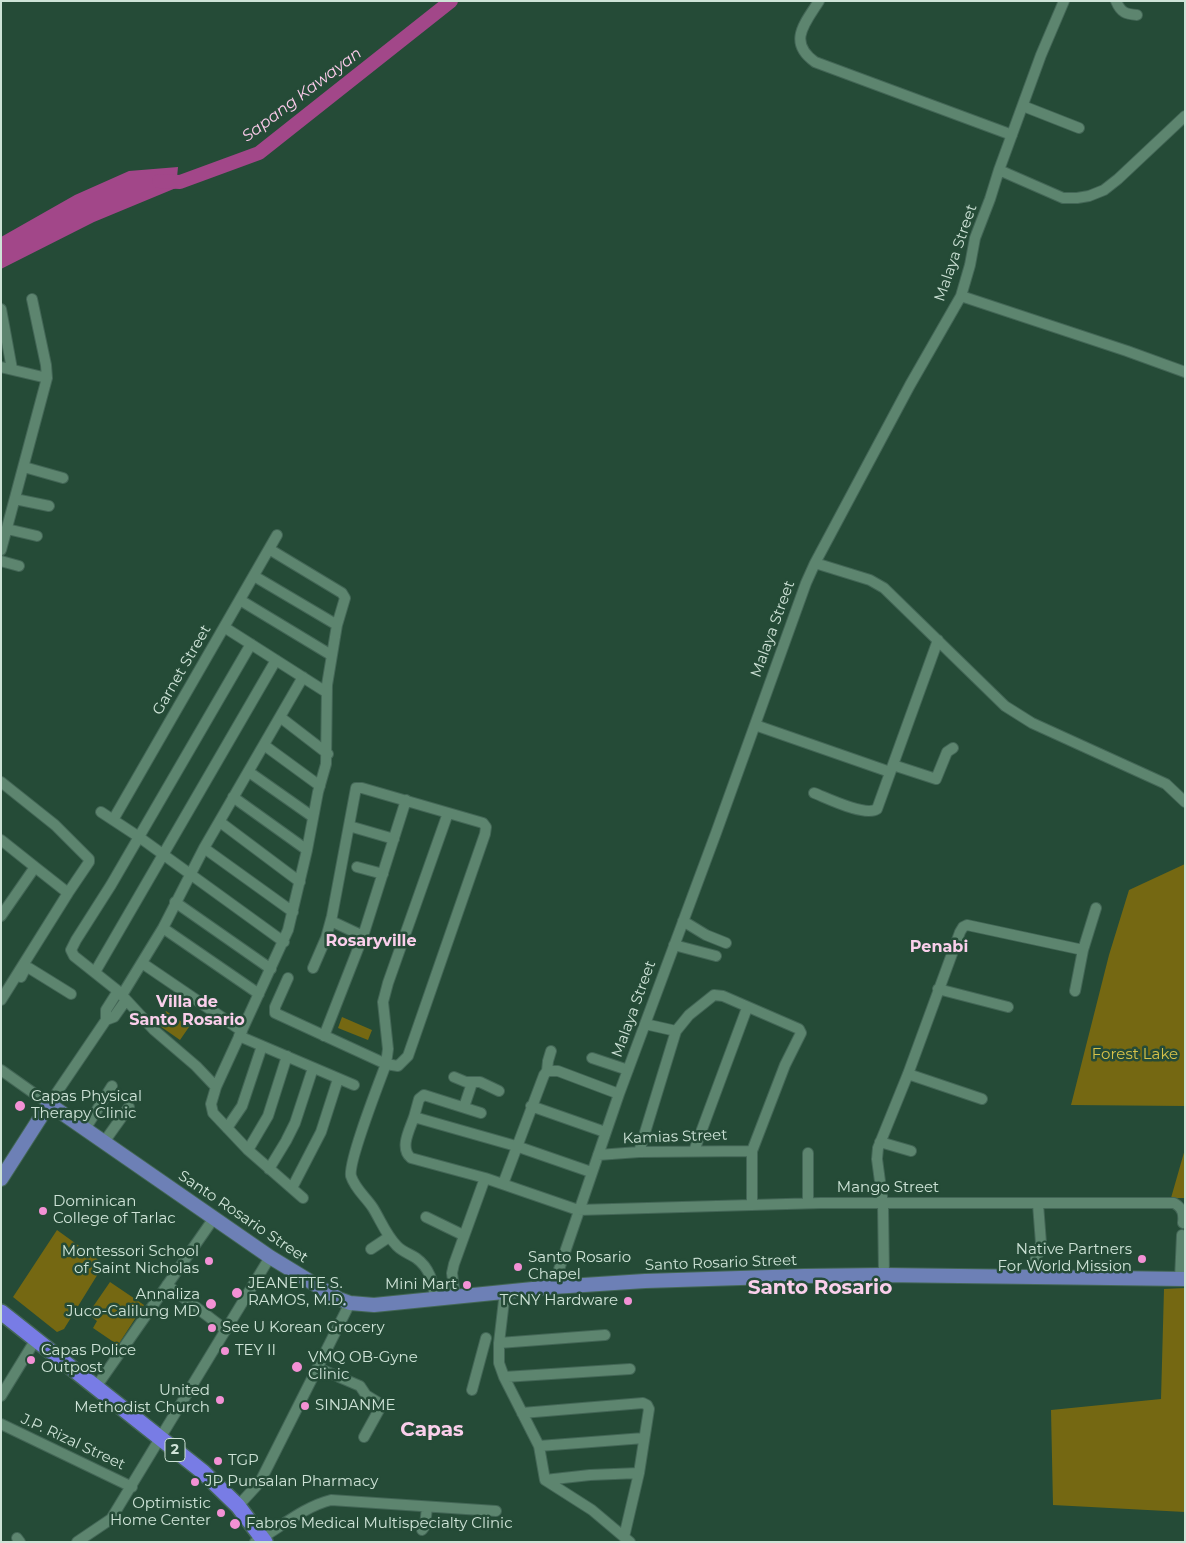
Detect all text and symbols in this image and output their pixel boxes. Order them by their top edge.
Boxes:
water label: Sapang Kawayan [238,44,366,146]
street label: Malaya Street [931,202,981,304]
street label: Malaya Street [747,578,799,680]
street label: Garnet Street [149,622,215,718]
district label: Rosaryville [326,931,416,951]
district label: Penabi [910,937,968,957]
street label: Malaya Street [608,958,660,1060]
district label: Villa de Santo Rosario [129,992,245,1030]
park label: Forest Lake [1092,1046,1178,1064]
place label: Capas Physical Therapy Clinic [31,1088,142,1123]
marker: Capas Physical Therapy Clinic [13,1099,27,1113]
street label: Kamias Street [622,1126,728,1148]
street label: Santo Rosario Street [175,1167,311,1267]
street label: Mango Street [837,1179,939,1197]
place label: Dominican College of Tarlac [53,1193,176,1228]
marker: Dominican College of Tarlac [37,1205,49,1217]
place label: Native Partners For World Mission [998,1241,1132,1276]
place label: Montessori School of Saint Nicholas [62,1243,199,1278]
place label: Santo Rosario Chapel [528,1249,631,1284]
street label: Santo Rosario Street [645,1251,797,1275]
marker: Native Partners For World Mission [1136,1253,1148,1265]
marker: Montessori School of Saint Nicholas [203,1255,215,1267]
marker: Santo Rosario Chapel [512,1261,524,1273]
place label: JEANETTE S. RAMOS, M.D. [248,1275,346,1310]
place label: Mini Mart [385,1276,457,1294]
district label: Santo Rosario [748,1276,892,1300]
marker: Mini Mart [461,1279,473,1291]
place label: Annaliza Juco-Calilung MD [66,1286,200,1321]
marker: JEANETTE S. RAMOS, M.D. [230,1286,244,1300]
place label: TCNY Hardware [500,1292,618,1310]
marker: TCNY Hardware [622,1295,634,1307]
marker: Annaliza Juco-Calilung MD [204,1297,218,1311]
place label: See U Korean Grocery [222,1319,385,1337]
marker: See U Korean Grocery [206,1322,218,1334]
place label: Capas Police Outpost [41,1342,136,1377]
place label: TEY II [235,1342,276,1360]
marker: TEY II [219,1345,231,1357]
place label: VMQ OB-Gyne Clinic [308,1349,418,1384]
marker: Capas Police Outpost [25,1354,37,1366]
marker: VMQ OB-Gyne Clinic [290,1360,304,1374]
place label: United Methodist Church [74,1382,210,1417]
marker: United Methodist Church [214,1394,226,1406]
place label: SINJANME [315,1397,396,1415]
marker: SINJANME [299,1400,311,1412]
street label: J.P. Rizal Street [18,1410,128,1474]
district label: Capas [400,1418,464,1442]
road number: 2 [165,1438,185,1462]
place label: TGP [228,1452,259,1470]
marker: TGP [212,1455,224,1467]
place label: JP Punsalan Pharmacy [205,1473,378,1491]
marker: JP Punsalan Pharmacy [189,1476,201,1488]
place label: Optimistic Home Center [110,1495,211,1530]
marker: Optimistic Home Center [215,1507,227,1519]
place label: Fabros Medical Multispecialty Clinic [246,1515,513,1533]
marker: Fabros Medical Multispecialty Clinic [228,1517,242,1531]

